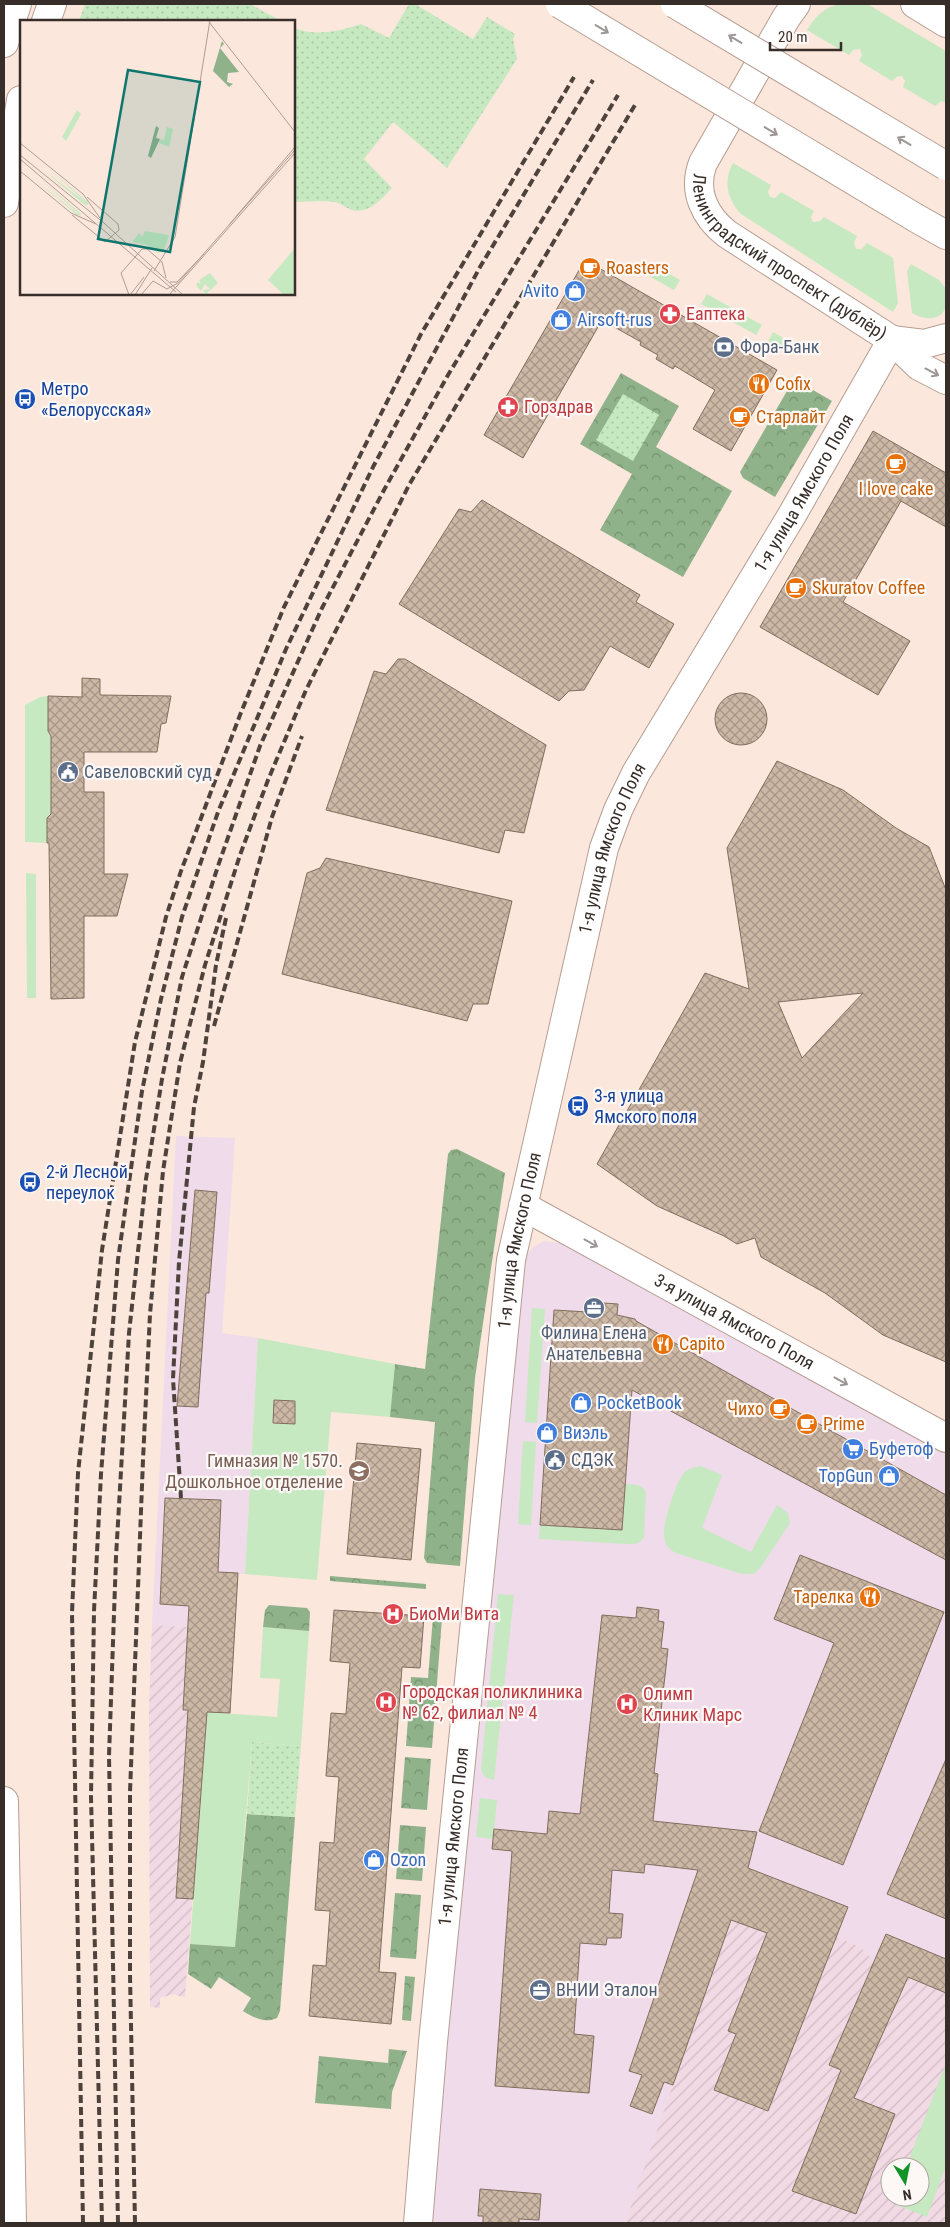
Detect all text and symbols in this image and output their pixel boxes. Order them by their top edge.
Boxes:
inset map [20,20,295,295]
scale bar [770,20,841,52]
one-way arrow [595,24,609,34]
text: 20 m [778,28,808,46]
one-way arrow [728,34,742,44]
one-way arrow [764,126,778,136]
one-way arrow [898,135,912,145]
street label: Ленинградский проспект (дублёр) [689,173,891,345]
cafe icon: Roasters [578,256,602,280]
place label: Roasters [606,257,669,278]
shop icon: Avito [563,279,587,303]
place label: Avito [523,280,559,301]
pharmacy icon: Еаптека [658,302,682,326]
place label: Еаптека [686,303,745,324]
shop icon: Airsoft-rus [549,308,573,332]
place label: Airsoft-rus [577,309,652,330]
bank icon: Фора-Банк [712,335,736,359]
place label: Фора-Банк [740,336,820,357]
one-way arrow [924,368,938,378]
restaurant icon: Cofix [747,372,771,396]
place label: Cofix [775,373,811,394]
place label: Метро «Белорусская» [41,378,151,420]
bus stop icon: Метро «Белорусская» [13,387,37,411]
pharmacy icon: Горздрав [496,395,520,419]
place label: Горздрав [524,396,593,417]
cafe icon: Старлайт [728,405,752,429]
place label: Старлайт [756,406,826,427]
street label: 1-я улица Ямского Поля [749,410,858,575]
cafe icon: I love cake [884,452,908,476]
place label: I love cake [858,478,934,499]
cafe icon: Skuratov Coffee [784,576,808,600]
place label: Skuratov Coffee [812,577,925,598]
street label: 1-я улица Ямского Поля [574,759,650,936]
public building icon: Савеловский cуд [56,760,80,784]
place label: Савеловский cуд [84,761,212,782]
place label: 3-я улица Ямского поля [594,1085,697,1127]
bus stop icon: 3-я улица Ямского поля [566,1094,590,1118]
street label: 1-я улица Ямского Поля [493,1150,545,1330]
place label: 2-й Лесной переулок [46,1161,128,1203]
bus stop icon: 2-й Лесной переулок [18,1170,42,1194]
one-way arrow [584,1239,598,1249]
street label: 3-я улица Ямского Поля [651,1269,818,1374]
office icon: Филина Елена Анательевна [582,1296,606,1320]
place label: Филина Елена Анательевна [541,1322,647,1364]
restaurant icon: Capito [651,1332,675,1356]
place label: Capito [679,1333,725,1354]
one-way arrow [833,1376,848,1386]
shop icon: PocketBook [569,1391,593,1415]
place label: PocketBook [597,1392,682,1413]
cafe icon: Чихо [768,1397,792,1421]
place label: Чихо [727,1398,764,1419]
cafe icon: Prime [795,1412,819,1436]
place label: Prime [823,1413,865,1434]
shop icon: Виэль [535,1421,559,1445]
place label: Виэль [563,1422,608,1443]
supermarket icon: Буфетоф [841,1437,865,1461]
place label: Буфетоф [869,1438,934,1459]
public building icon: СДЭК [543,1448,567,1472]
place label: СДЭК [571,1449,614,1470]
place label: Гимназия № 1570. Дошкольное отделение [165,1450,343,1492]
school or university icon: Гимназия № 1570. Дошкольное отделение [347,1459,371,1483]
shop icon: TopGun [877,1464,901,1488]
place label: TopGun [819,1465,873,1486]
restaurant icon: Тарелка [858,1585,882,1609]
place label: Тарелка [793,1586,854,1607]
hospital icon: БиоМи Вита [381,1602,405,1626]
place label: БиоМи Вита [409,1603,499,1624]
place label: Городская поликлиника № 62, филиал № 4 [402,1681,583,1723]
place label: Олимп Клиник Марс [643,1683,742,1725]
hospital icon: Городская поликлиника № 62, филиал № 4 [374,1690,398,1714]
hospital icon: Олимп Клиник Марс [615,1692,639,1716]
street label: 1-я улица Ямского Поля [434,1746,472,1927]
shop icon: Ozon [362,1848,386,1872]
place label: Ozon [390,1849,426,1870]
office icon: ВНИИ Эталон [528,1978,552,2002]
place label: ВНИИ Эталон [556,1979,658,2000]
north arrow [880,2157,930,2207]
text: N [902,2186,913,2203]

